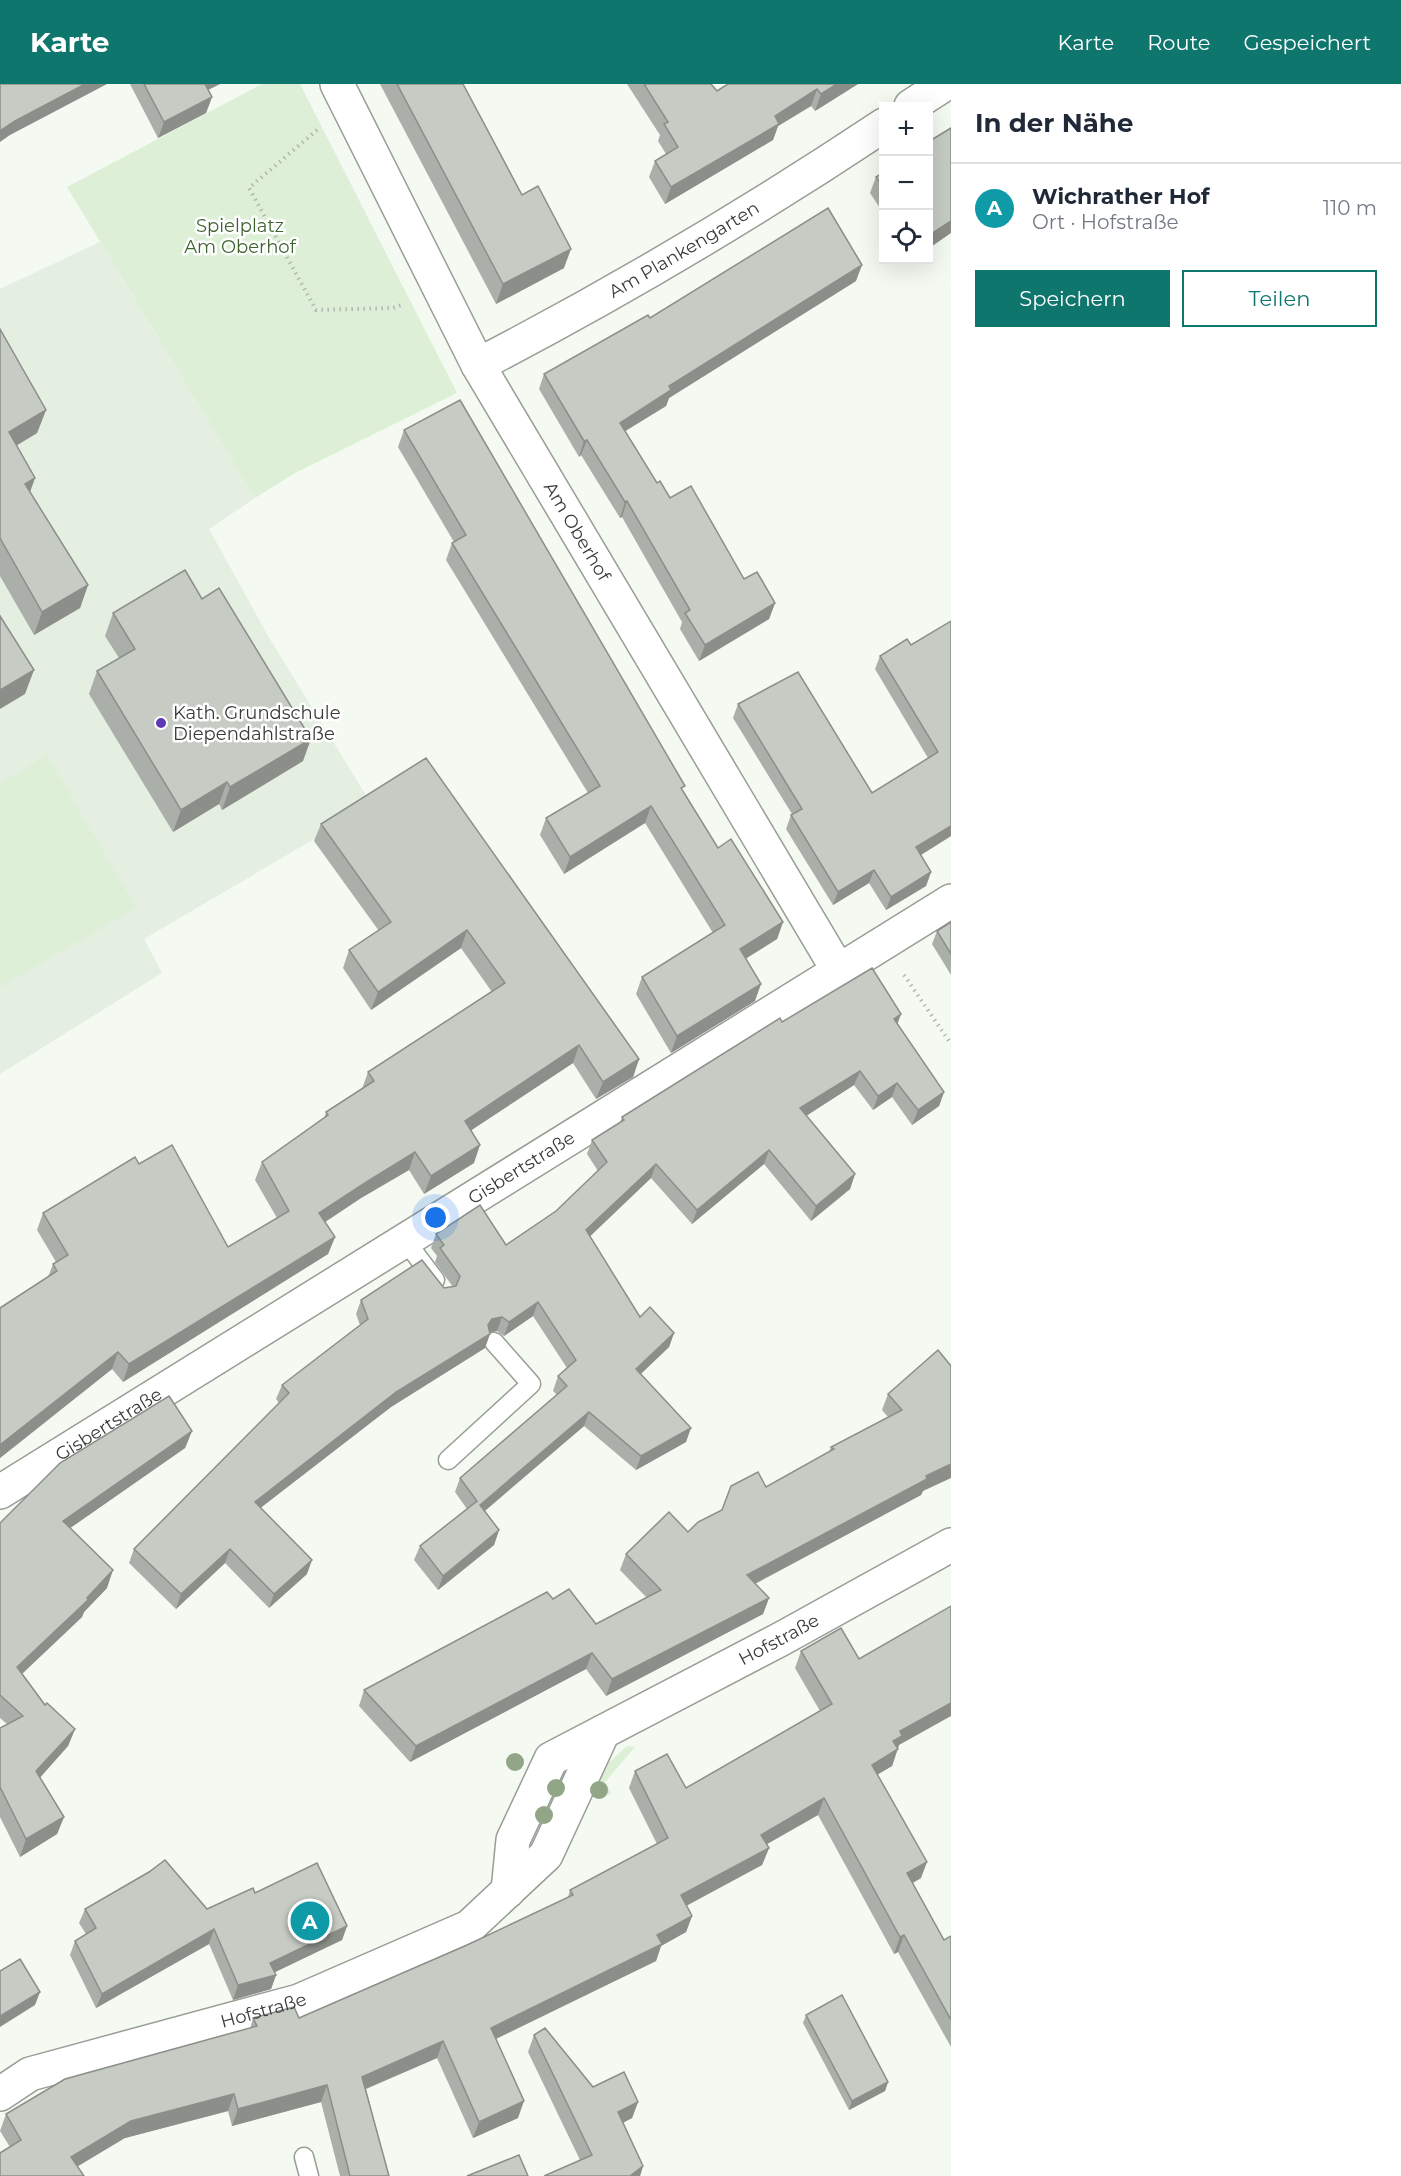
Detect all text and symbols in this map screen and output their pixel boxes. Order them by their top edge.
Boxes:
text: Karte [30,25,110,59]
text: Karte [1058,30,1114,55]
text: Route [1147,30,1210,55]
text: Gespeichert [1243,30,1371,55]
map controls [879,102,933,264]
button: + [879,102,933,156]
text: In der Nähe [975,107,1133,139]
button: − [879,156,933,210]
text: Wichrather Hof [1032,183,1210,210]
text: A [987,196,1002,220]
text: 110 m [1323,196,1377,220]
street label: Am Plankengarten [605,197,763,303]
button: locate [879,210,933,264]
text: Ort · Hofstraße [1032,210,1179,234]
park label: Spielplatz Am Oberhof [184,215,297,258]
button: Speichern [975,270,1170,327]
button: Teilen [1182,270,1377,327]
street label: Am Oberhof [539,478,615,586]
place label: Kath. Grundschule Diependahlstraße [173,702,341,745]
marker: Kath. Grundschule Diependahlstraße [154,716,168,730]
street label: Gisbertstraße [464,1126,579,1209]
your location [421,1203,450,1232]
street label: Gisbertstraße [51,1383,166,1466]
street label: Hofstraße [735,1609,823,1670]
pin: A [290,1898,330,1944]
street label: Hofstraße [218,1988,310,2033]

